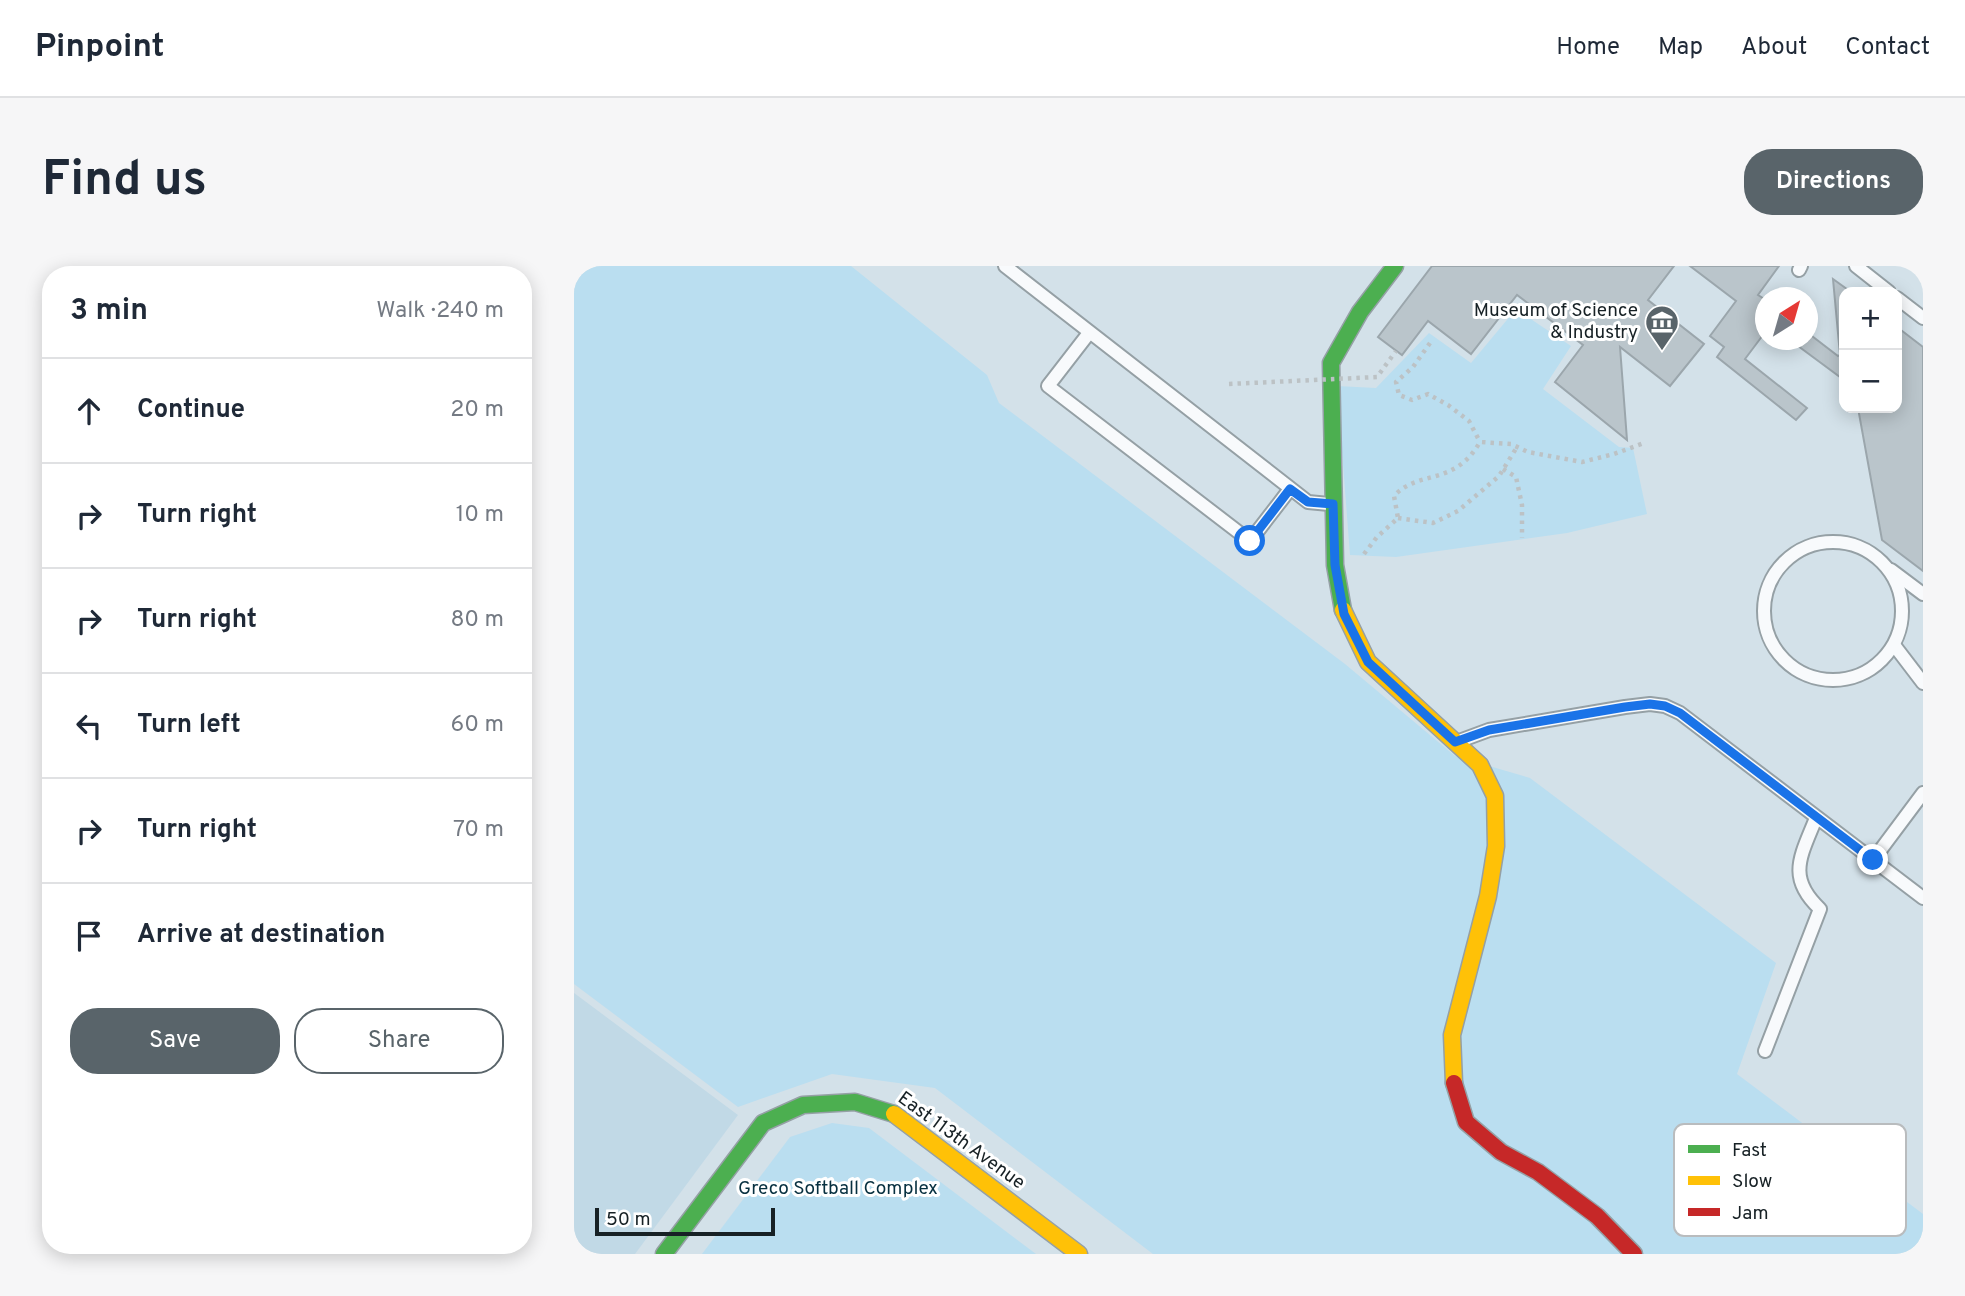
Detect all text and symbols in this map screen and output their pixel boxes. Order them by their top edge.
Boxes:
text: Pinpoint [35,27,164,69]
text: Home [1556,33,1620,63]
text: Map [1658,33,1703,63]
text: About [1741,33,1807,63]
text: Contact [1845,33,1930,63]
button: Directions [1744,149,1923,215]
text: Find us [42,151,207,213]
north arrow [1755,287,1818,350]
map controls [1839,287,1902,413]
button: + [1839,287,1902,350]
text: 3 min [70,293,148,330]
text: Walk · 240 m [376,297,504,326]
place label: Museum of Science & Industry [1474,299,1638,345]
museum icon: Museum of Science & Industry [1643,303,1681,352]
button: − [1839,350,1902,413]
icon: ahead [70,392,108,430]
text: Continue [137,394,245,427]
text: 20 m [450,396,504,425]
icon: right [70,497,108,535]
text: Turn right [137,499,257,532]
text: 10 m [456,501,504,530]
route start [1234,525,1265,556]
icon: right [70,602,108,640]
text: Turn right [137,604,257,637]
text: 80 m [451,606,504,635]
icon: left [70,707,108,745]
text: Turn left [137,709,241,742]
text: 60 m [451,711,504,740]
icon: right [70,812,108,850]
text: Turn right [137,814,257,847]
text: 70 m [453,816,504,845]
route end [1857,844,1888,875]
icon: arrive [70,917,108,955]
text: Arrive at destination [137,919,385,952]
button: Save [70,1008,280,1074]
button: Share [294,1008,504,1074]
street label: East 113th Avenue [893,1087,1029,1195]
legend [1674,1124,1906,1236]
text: Fast [1732,1139,1767,1163]
text: Slow [1732,1170,1772,1194]
park label: Greco Softball Complex [738,1177,938,1201]
text: Jam [1732,1202,1769,1226]
scale bar [595,1205,775,1237]
text: 50 m [606,1208,651,1232]

